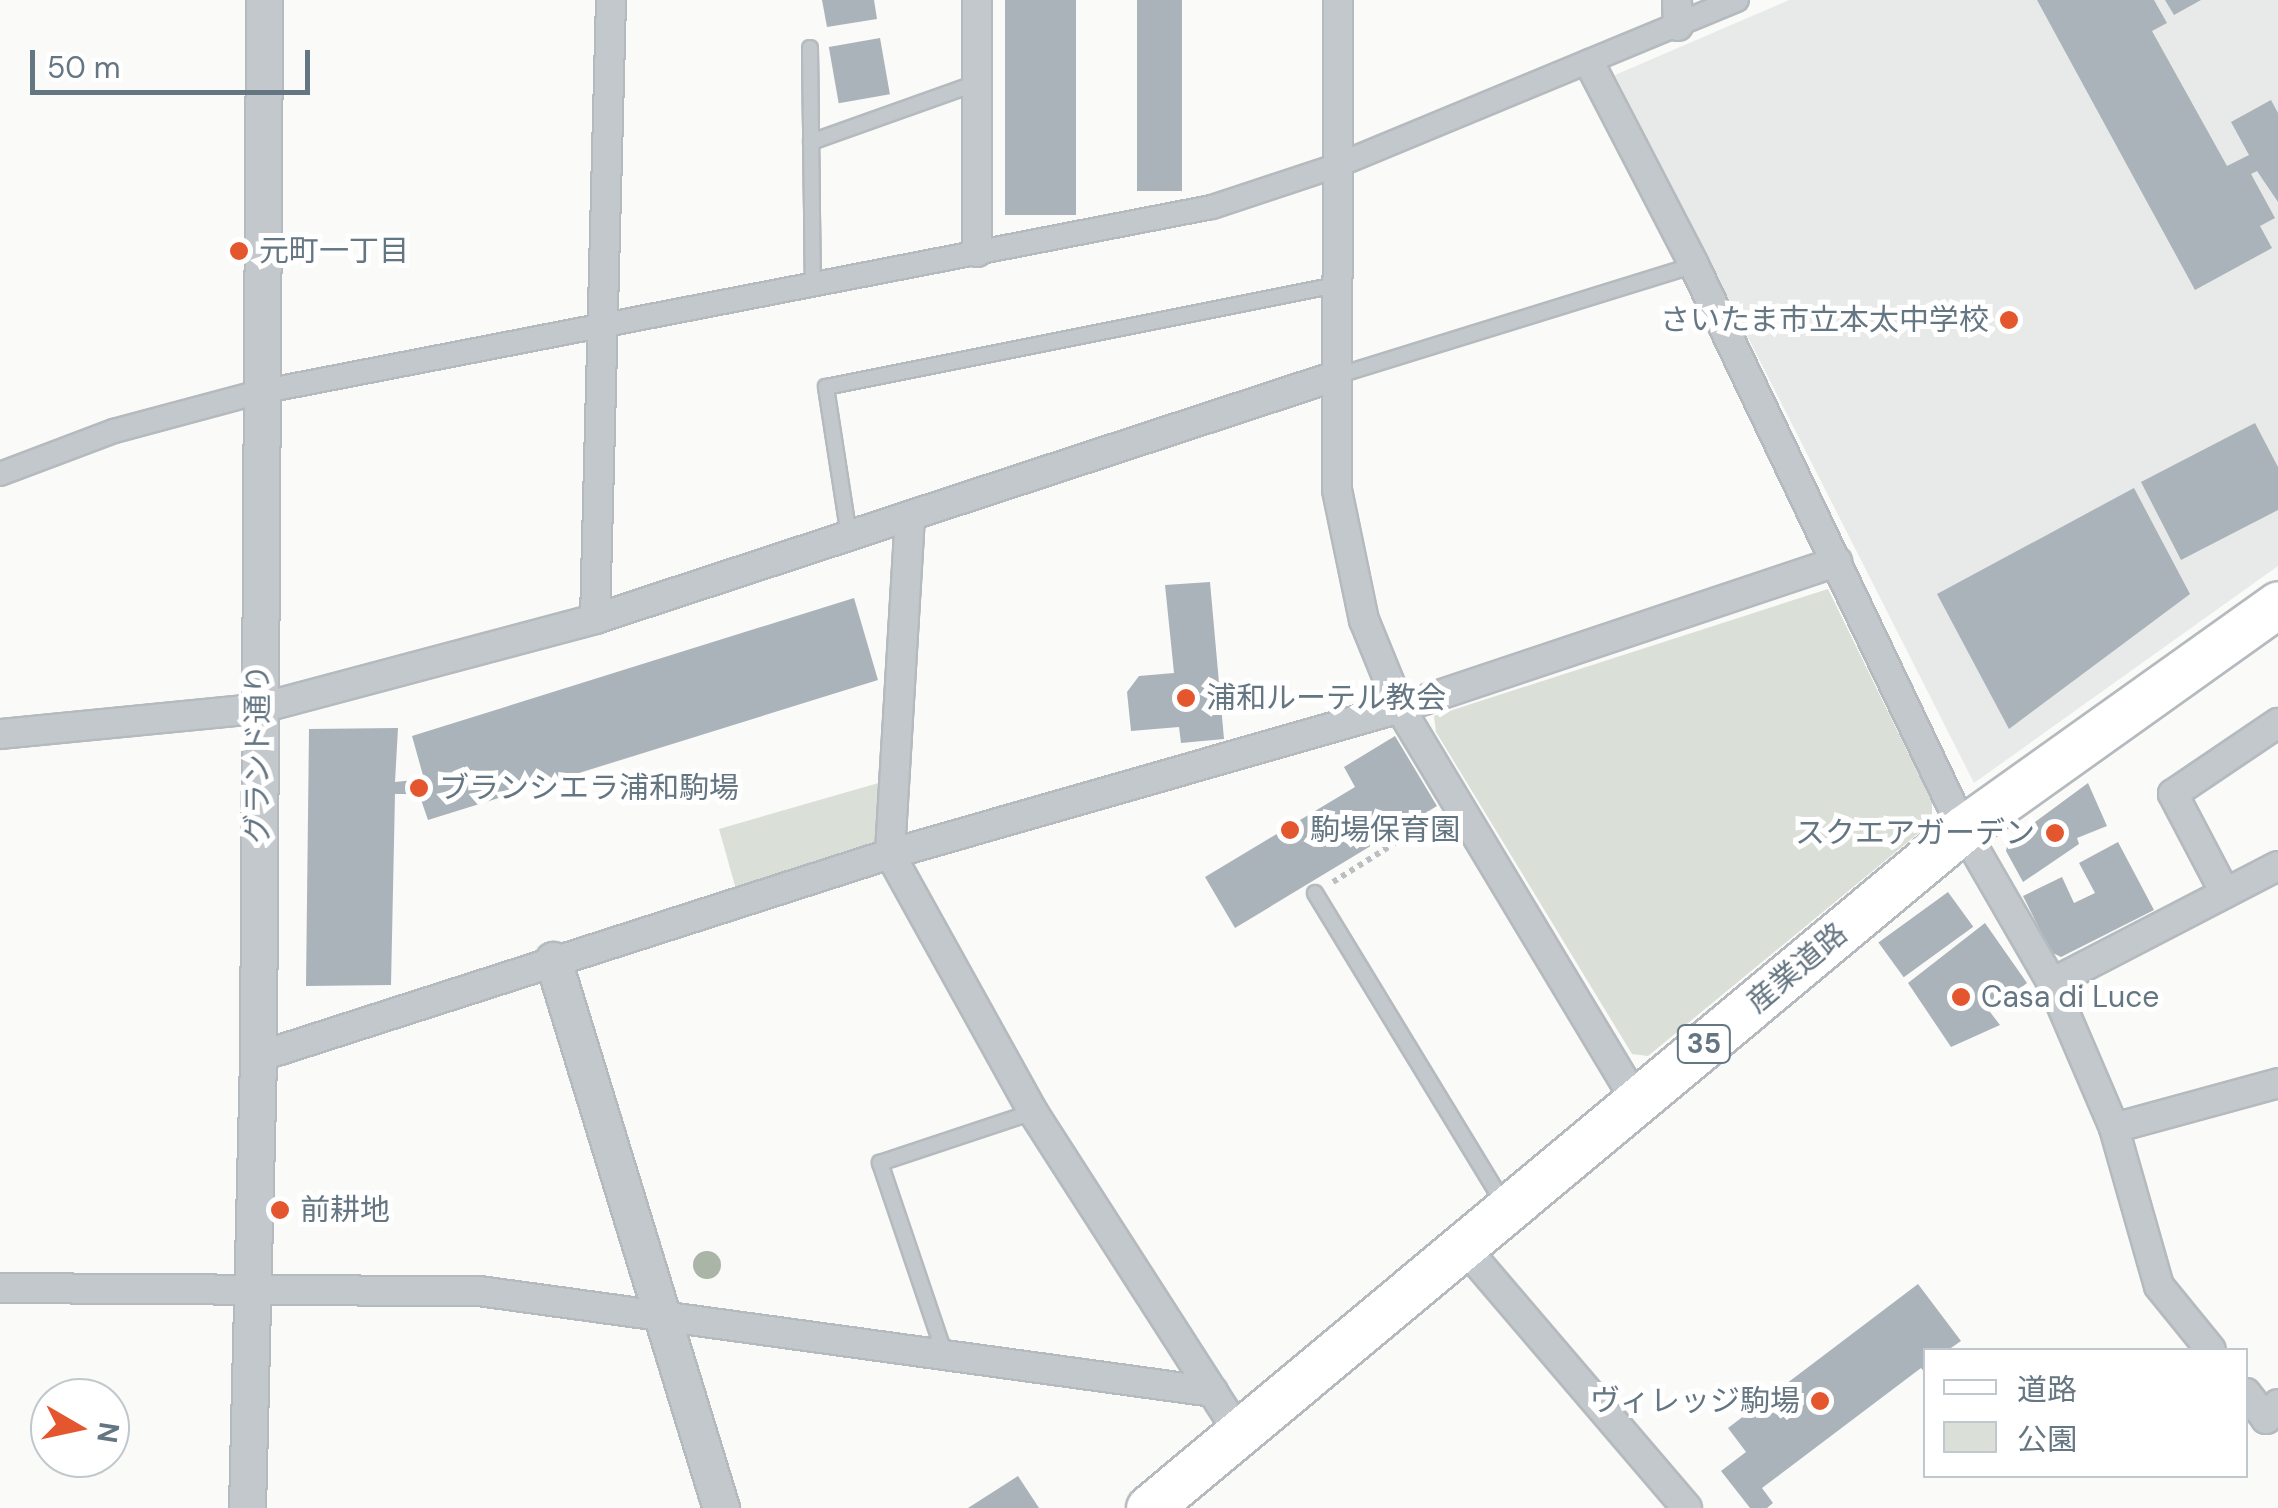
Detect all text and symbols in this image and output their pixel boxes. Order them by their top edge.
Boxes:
scale bar [35,30,315,92]
text: 50 m [47,48,121,87]
place label: 元町一丁目 [259,233,409,269]
marker: 元町一丁目 [228,240,250,262]
place label: さいたま市立本太中学校 [1659,302,1989,338]
marker: さいたま市立本太中学校 [1998,309,2020,331]
street label: グランド通り [240,664,276,844]
place label: 浦和ルーテル教会 [1206,680,1446,716]
marker: 浦和ルーテル教会 [1175,687,1197,709]
place label: ブランシエラ浦和駒場 [439,770,739,806]
marker: ブランシエラ浦和駒場 [408,777,430,799]
place label: 駒場保育園 [1310,812,1460,848]
place label: スクエアガーデン [1795,815,2035,851]
marker: 駒場保育園 [1279,819,1301,841]
marker: スクエアガーデン [2044,822,2066,844]
street label: 産業道路 [1739,916,1855,1020]
place label: Casa di Luce [1981,979,2159,1015]
marker: Casa di Luce [1950,986,1972,1008]
road number: 35 [1676,1021,1732,1067]
place label: 前耕地 [300,1192,390,1228]
marker: 前耕地 [269,1199,291,1221]
legend [1923,1348,2248,1478]
text: 道路 [2017,1370,2077,1409]
north arrow [30,1378,130,1478]
place label: ヴィレッジ駒場 [1590,1383,1800,1419]
marker: ヴィレッジ駒場 [1809,1390,1831,1412]
text: N [88,1419,128,1445]
text: 公園 [2017,1420,2077,1459]

